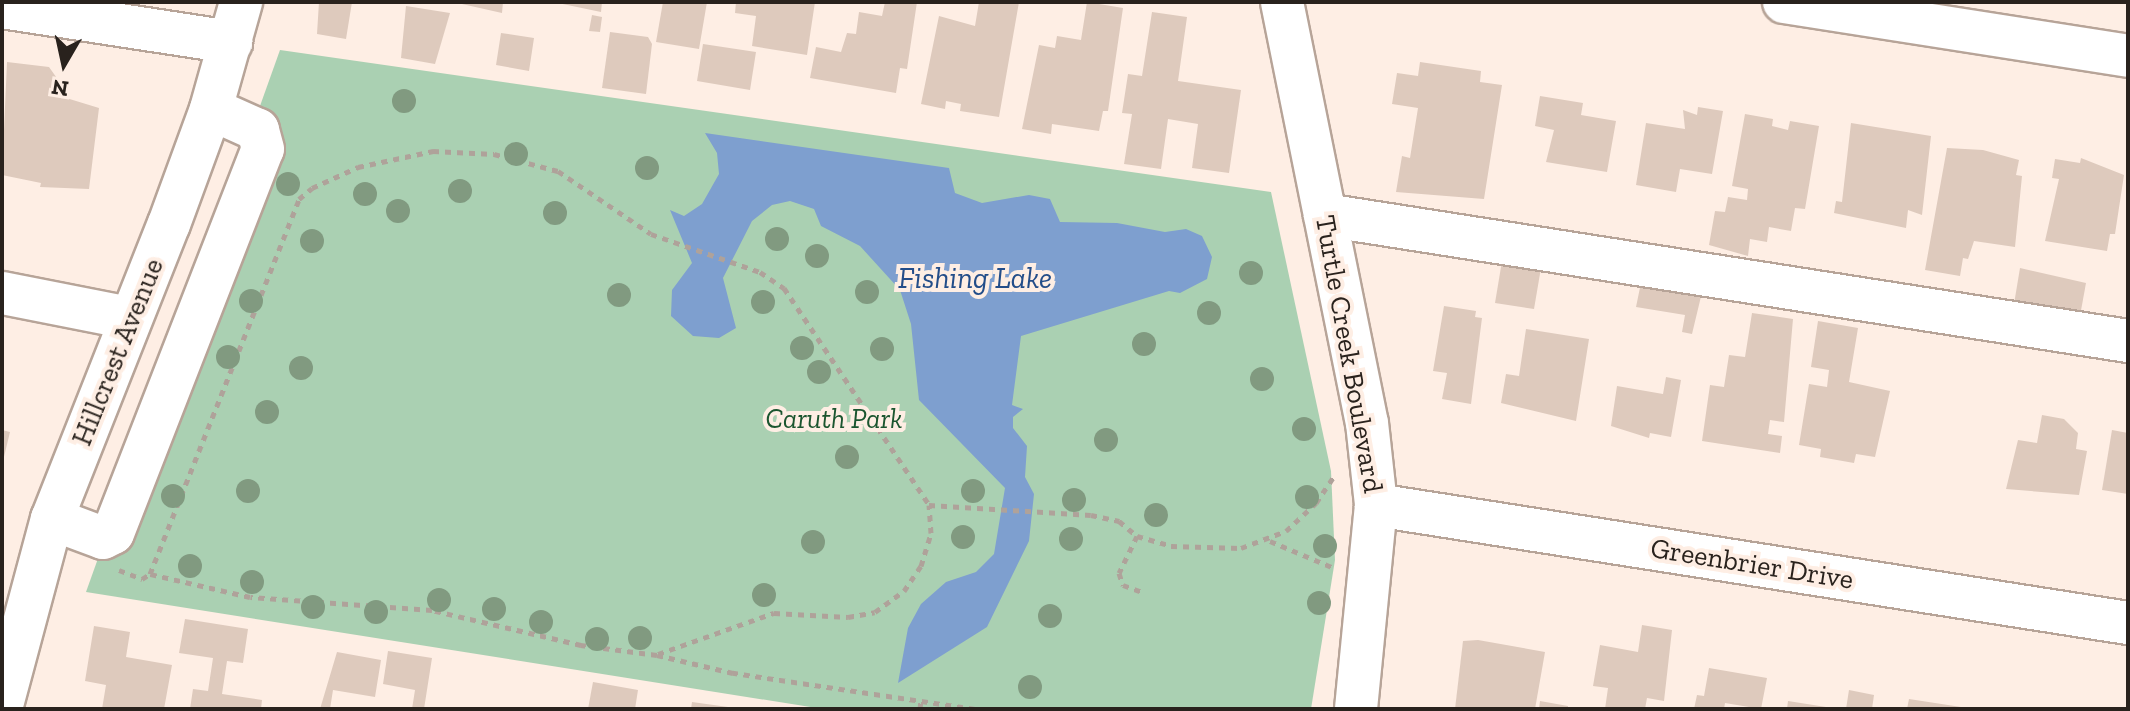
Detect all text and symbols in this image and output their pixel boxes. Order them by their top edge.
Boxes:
north arrow [24,24,104,104]
text: N [50,74,71,103]
street label: Turtle Creek Boulevard [1308,213,1390,495]
street label: Hillcrest Avenue [65,253,171,451]
water label: Fishing Lake [898,260,1052,296]
park label: Caruth Park [765,402,903,436]
street label: Greenbrier Drive [1648,531,1856,597]

